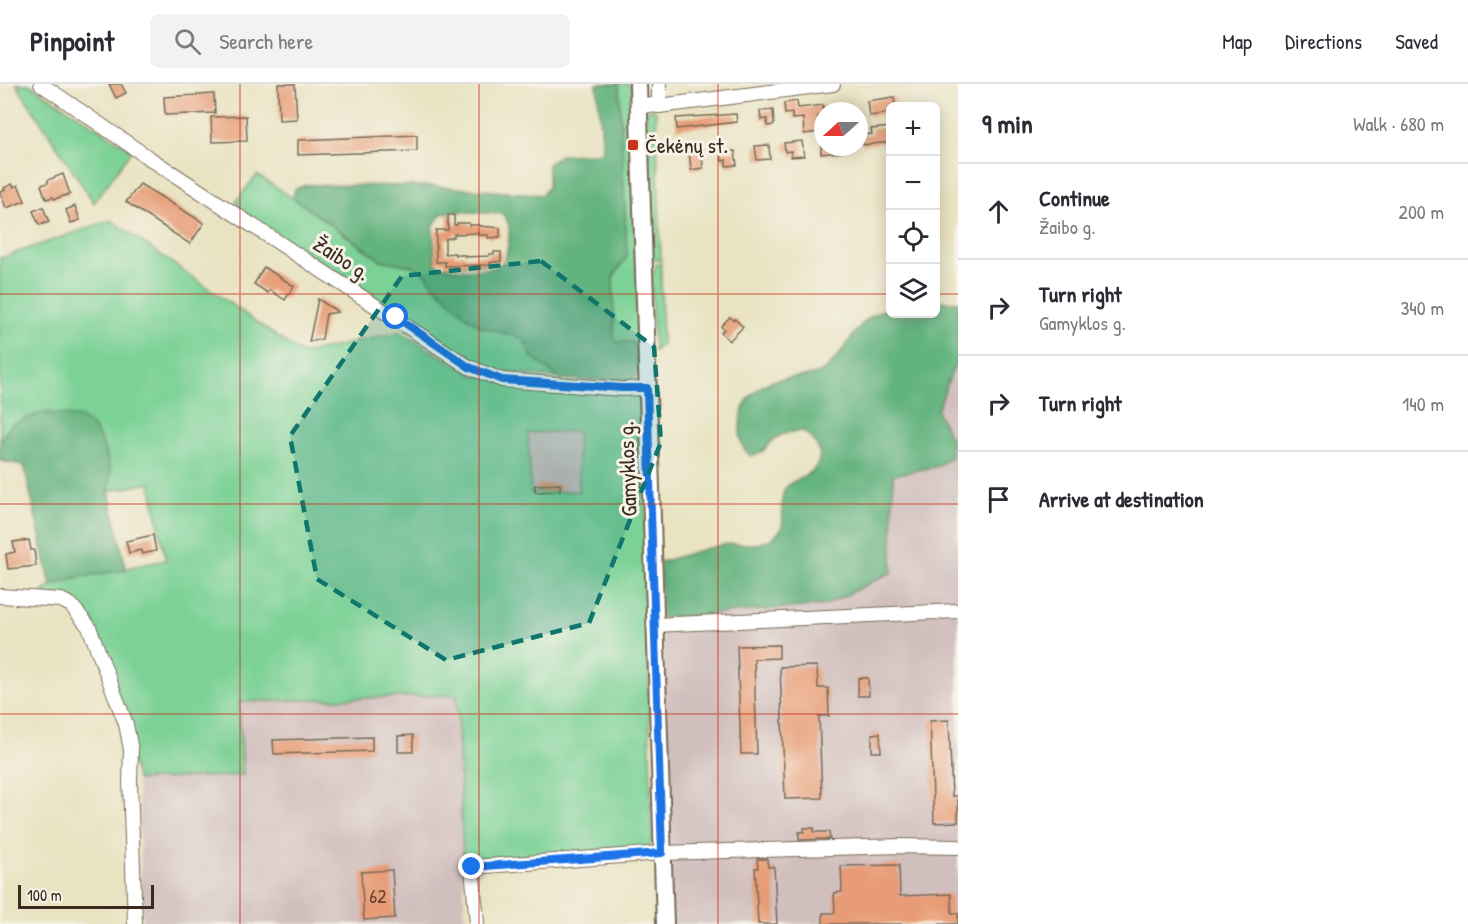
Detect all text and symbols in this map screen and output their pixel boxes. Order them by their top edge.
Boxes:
search box [150,14,570,68]
text: Pinpoint [30,22,114,60]
icon: search [171,25,204,58]
text: Search here [219,26,313,56]
text: Map [1222,27,1252,56]
text: Directions [1285,27,1362,56]
text: Saved [1395,27,1438,56]
north arrow [814,102,868,156]
map controls [886,102,940,318]
button: + [886,102,940,156]
text: 9 min [982,106,1033,141]
text: Walk · 680 m [1353,110,1444,137]
place label: Čekėnų st. [645,130,728,160]
marker: Čekėnų st. [626,138,640,152]
button: − [886,156,940,210]
text: Continue [1039,183,1110,213]
icon: ahead [982,195,1015,228]
text: 200 m [1399,198,1444,225]
button: locate [886,210,940,264]
text: Žaibo g. [1039,213,1096,240]
street label: Žaibo g. [308,228,376,288]
button: layers [886,264,940,318]
text: Turn right [1039,279,1122,309]
icon: right [982,291,1015,324]
text: 340 m [1400,294,1444,321]
route start [382,303,408,329]
text: Gamyklos g. [1039,309,1126,336]
icon: right [982,387,1015,420]
text: Turn right [1039,388,1122,418]
text: 140 m [1402,390,1444,417]
street label: Gamyklos g. [610,421,644,517]
icon: arrive [982,483,1015,516]
text: Arrive at destination [1039,484,1204,514]
route end [458,853,484,879]
scale bar [18,882,154,910]
house number: 62 [369,882,387,909]
text: 100 m [27,884,62,906]

